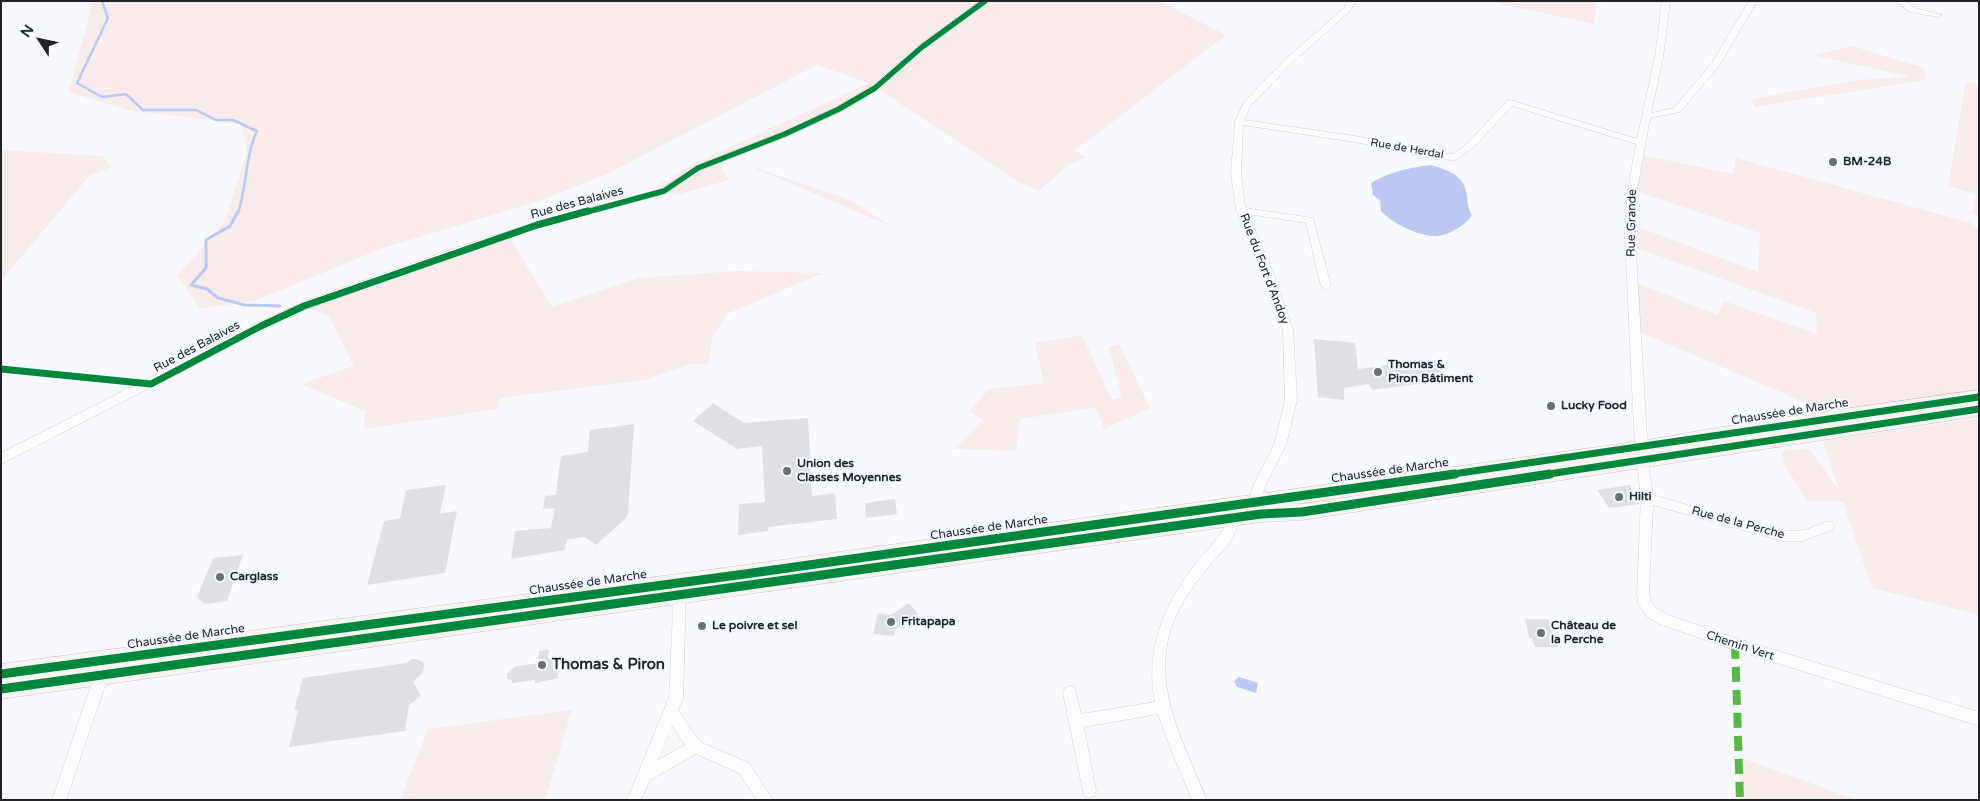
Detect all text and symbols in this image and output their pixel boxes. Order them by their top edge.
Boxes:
north arrow [15,15,65,65]
text: N [17,22,37,41]
street label: Rue de Herdal [1369,136,1445,162]
place label: BM-24B [1843,155,1891,169]
marker: BM-24B [1827,156,1839,168]
street label: Rue des Balaives [529,184,625,222]
street label: Rue Grande [1624,189,1640,257]
street label: Rue du Fort d'Andoy [1236,211,1292,327]
street label: Rue des Balaives [151,318,243,376]
place label: Thomas & Piron Bâtiment [1388,358,1473,386]
marker: Thomas & Piron Bâtiment [1372,366,1384,378]
street label: Chaussée de Marche [1730,396,1850,428]
place label: Lucky Food [1561,399,1627,413]
marker: Lucky Food [1545,400,1557,412]
street label: Chaussée de Marche [1330,456,1450,486]
place label: Union des Classes Moyennes [797,457,901,485]
marker: Union des Classes Moyennes [781,465,793,477]
place label: Hilti [1629,490,1651,504]
marker: Hilti [1613,491,1625,503]
street label: Rue de la Perche [1690,504,1786,542]
street label: Chaussée de Marche [929,513,1049,543]
street label: Chaussée de Marche [528,568,648,598]
place label: Carglass [230,570,278,584]
marker: Carglass [214,571,226,583]
place label: Fritapapa [901,615,956,629]
marker: Fritapapa [885,616,897,628]
place label: Le poivre et sel [712,619,797,633]
place label: Château de la Perche [1551,619,1616,647]
marker: Le poivre et sel [696,620,708,632]
street label: Chaussée de Marche [126,622,246,652]
marker: Château de la Perche [1535,627,1547,639]
street label: Chemin Vert [1704,628,1776,664]
place label: Thomas & Piron [552,656,665,674]
marker: Thomas & Piron [536,659,548,671]

